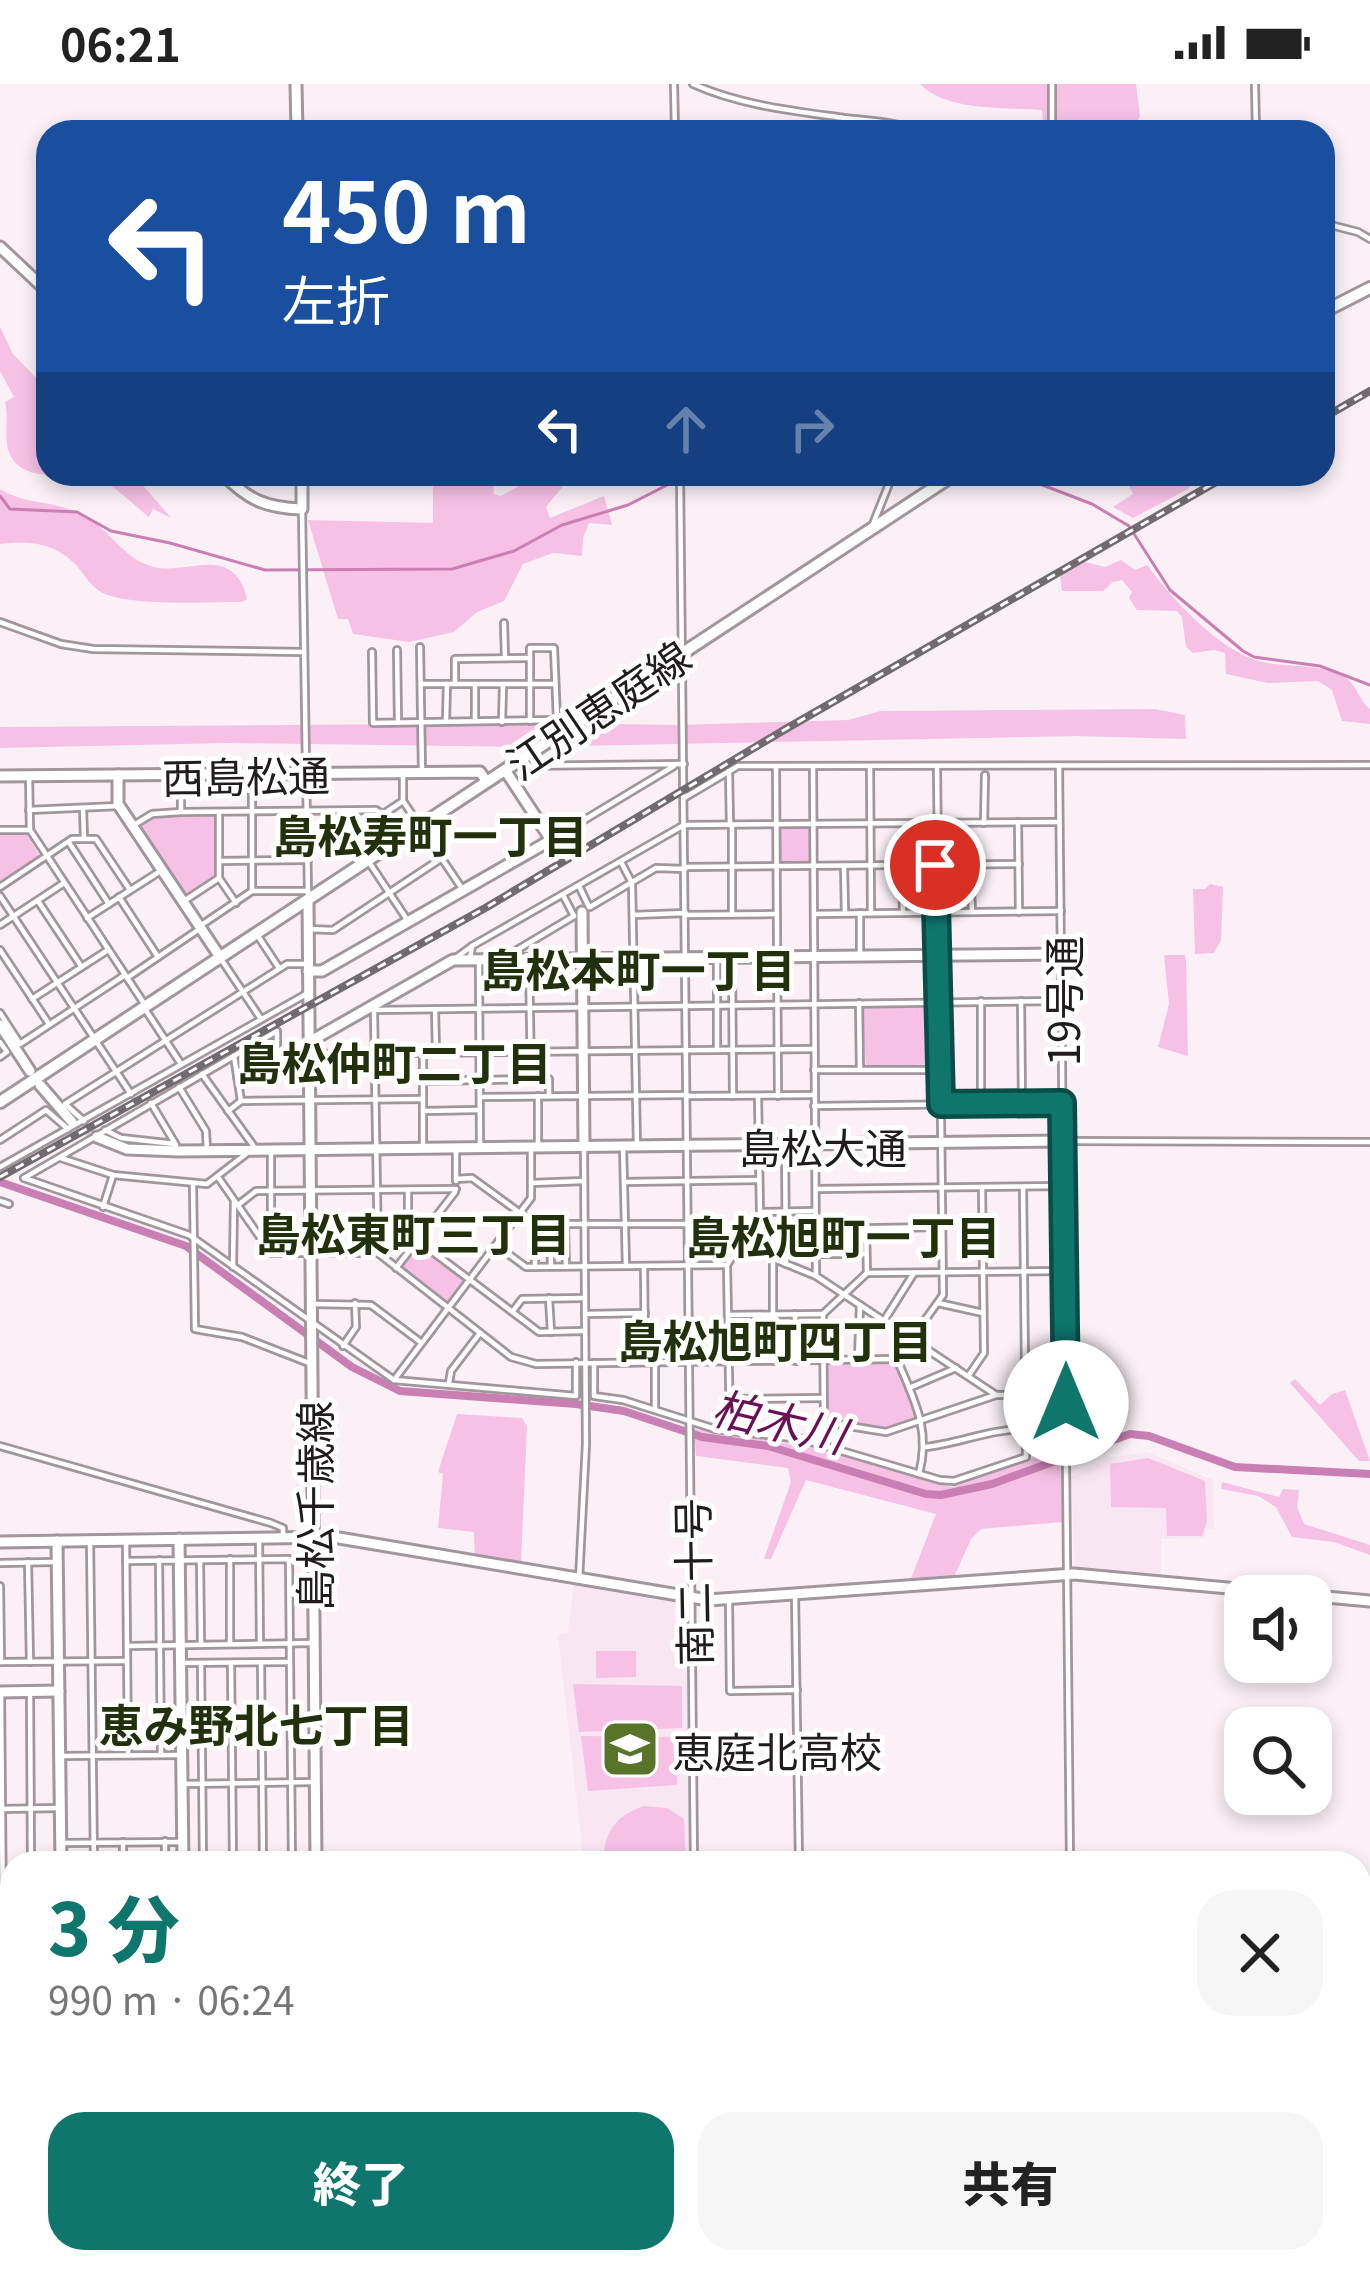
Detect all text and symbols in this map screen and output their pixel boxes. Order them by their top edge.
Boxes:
text: 06:21 [60,10,181,75]
text: 450 m [282,146,531,267]
icon: left [84,168,240,324]
text: 左折 [282,258,390,337]
icon: left [527,396,593,462]
icon: ahead [653,396,719,462]
icon: right [779,396,845,462]
street label: 江別恵庭線 [493,624,701,792]
street label: 西島松通 [161,742,331,806]
district label: 島松寿町一丁目 [272,801,588,866]
pin [884,814,986,916]
icon: arrive [902,832,968,898]
district label: 島松本町一丁目 [480,935,796,1000]
street label: 19号通 [1031,936,1092,1066]
district label: 島松仲町二丁目 [236,1028,552,1093]
street label: 島松大通 [739,1115,907,1176]
district label: 島松東町三丁目 [255,1199,571,1264]
district label: 島松旭町一丁目 [685,1202,1001,1267]
district label: 島松旭町四丁目 [617,1306,933,1371]
position arrow [1003,1340,1129,1466]
water label: 柏木川 [707,1372,857,1467]
street label: 島松千歳線 [282,1401,343,1611]
street label: 南二十号 [659,1497,723,1667]
map controls [1224,1575,1332,1815]
button: sound [1224,1575,1332,1683]
district label: 恵み野北七丁目 [98,1690,414,1755]
button: search [1224,1707,1332,1815]
school or university icon: 恵庭北高校 [599,1718,661,1780]
place label: 恵庭北高校 [672,1719,882,1780]
text: 3 分 [48,1872,180,1977]
button: close [1197,1890,1323,2016]
text: 990 m · 06:24 [48,1970,295,2026]
button: 終了 [48,2112,674,2250]
button: 共有 [698,2112,1323,2250]

